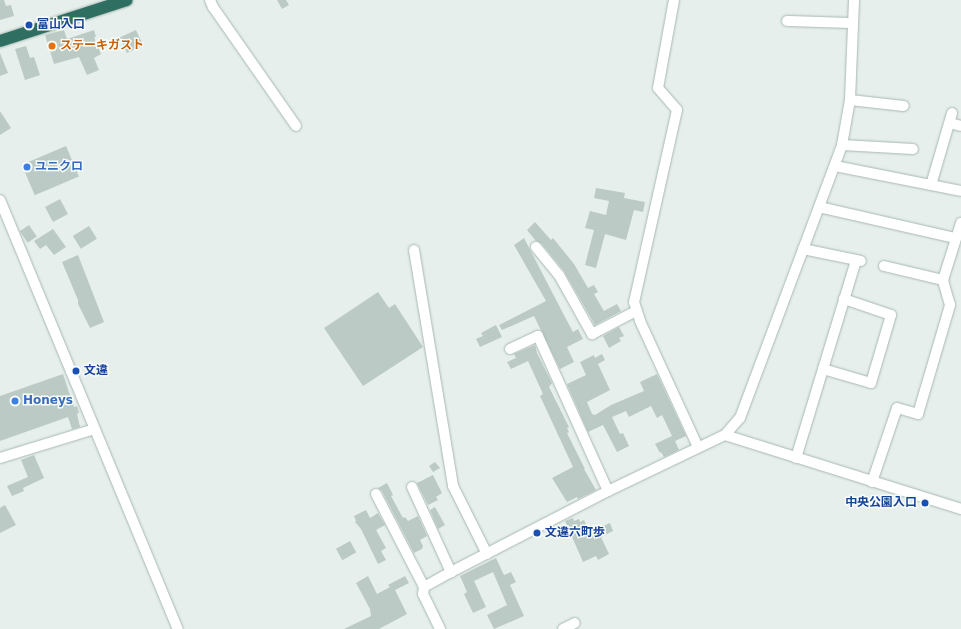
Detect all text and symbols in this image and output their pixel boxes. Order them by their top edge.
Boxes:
place label: 富山入口 [37,18,85,32]
marker: 富山入口 [24,20,34,30]
place label: ステーキガスト [60,39,144,53]
marker: ステーキガスト [47,41,57,51]
place label: ユニクロ [35,160,83,174]
marker: ユニクロ [22,162,32,172]
place label: 文違 [84,364,108,378]
marker: 文違 [71,366,81,376]
place label: Honeys [23,394,73,408]
marker: Honeys [10,396,20,406]
place label: 中央公園入口 [845,496,917,510]
marker: 中央公園入口 [920,498,930,508]
place label: 文違六町歩 [545,526,605,540]
marker: 文違六町歩 [532,528,542,538]

